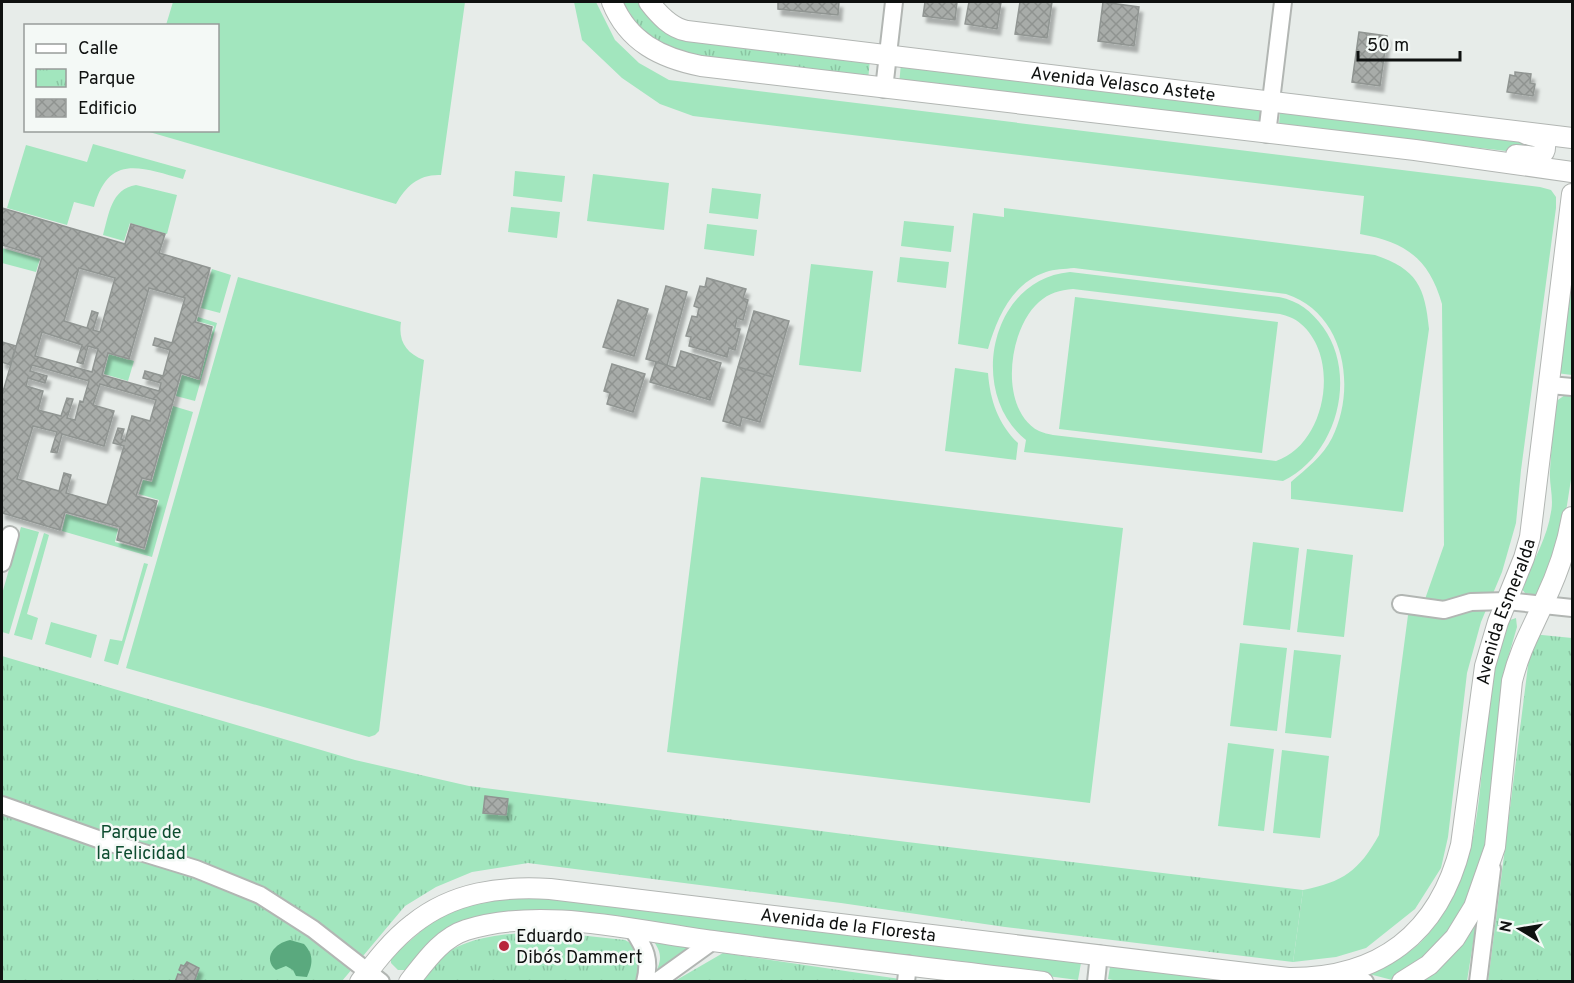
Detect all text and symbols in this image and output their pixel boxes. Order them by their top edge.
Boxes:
legend [24,24,219,132]
scale bar [1358,24,1460,62]
text: 50 m [1367,35,1409,58]
text: Calle [78,38,118,61]
street label: Avenida Velasco Astete [1029,63,1216,108]
text: Parque [78,68,135,91]
text: Edificio [78,98,137,121]
street label: Avenida Esmeralda [1473,536,1542,687]
park label: Parque de la Felicidad [96,822,186,866]
north arrow [1490,899,1550,959]
street label: Avenida de la Floresta [759,904,937,948]
text: N [1496,919,1518,934]
place label: Eduardo Dibós Dammert [516,926,643,970]
marker: Eduardo Dibós Dammert [497,939,511,953]

